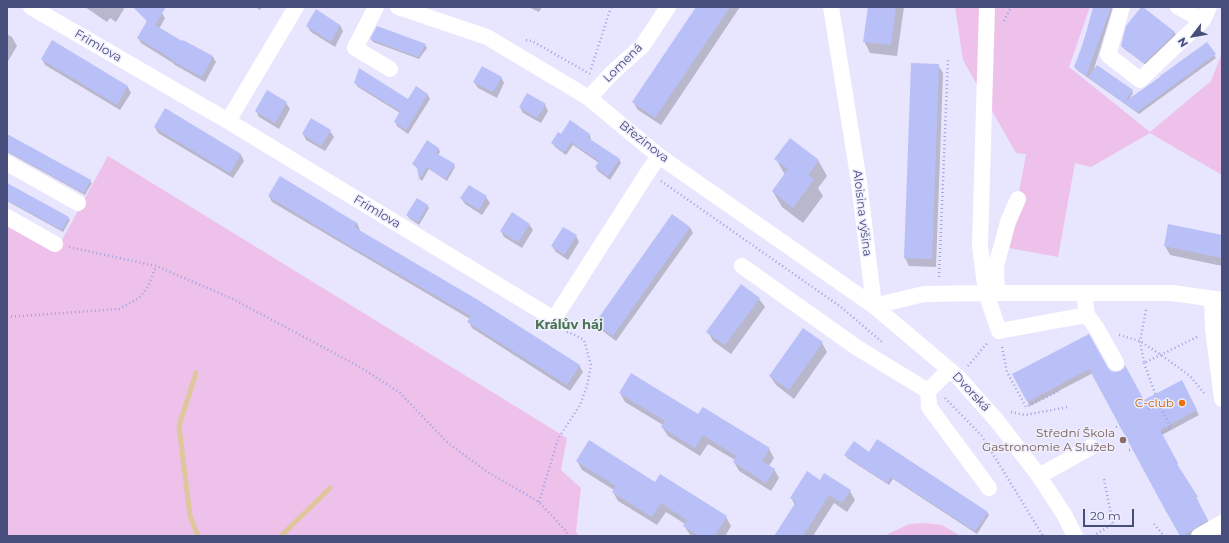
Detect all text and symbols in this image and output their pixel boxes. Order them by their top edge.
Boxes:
north arrow [1173,16,1213,56]
street label: Frimlova [72,27,124,65]
text: N [1175,35,1191,50]
street label: Lomená [600,40,646,86]
street label: Březinova [616,118,672,166]
street label: Aloisina výšina [850,169,874,257]
street label: Frimlova [351,192,403,232]
district label: Králův háj [535,317,603,333]
street label: Dvorská [949,369,993,415]
place label: C-club [1135,396,1174,410]
marker: C-club [1177,398,1187,408]
place label: Střední Škola Gastronomie A Služeb [982,426,1115,454]
marker: Střední Škola Gastronomie A Služeb [1118,435,1128,445]
scale bar [1085,501,1136,527]
text: 20 m [1090,508,1121,523]

